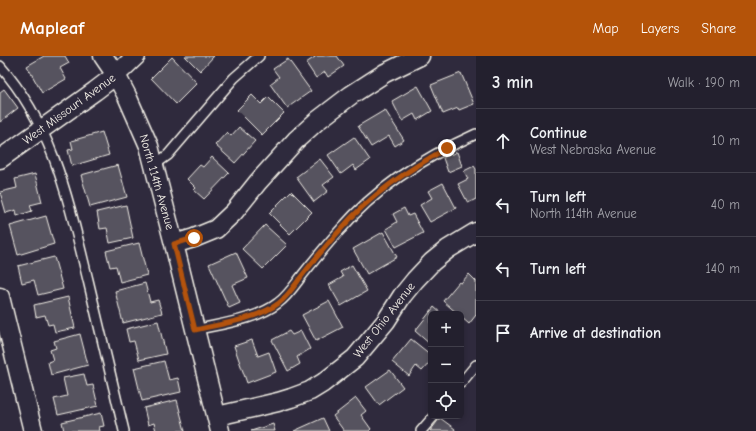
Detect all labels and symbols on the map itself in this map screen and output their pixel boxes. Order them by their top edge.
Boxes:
street label: West Missouri Avenue [20,71,118,147]
street label: North 114th Avenue [137,133,177,231]
route end [438,139,456,157]
route start [185,229,203,247]
street label: West Ohio Avenue [350,280,418,360]

